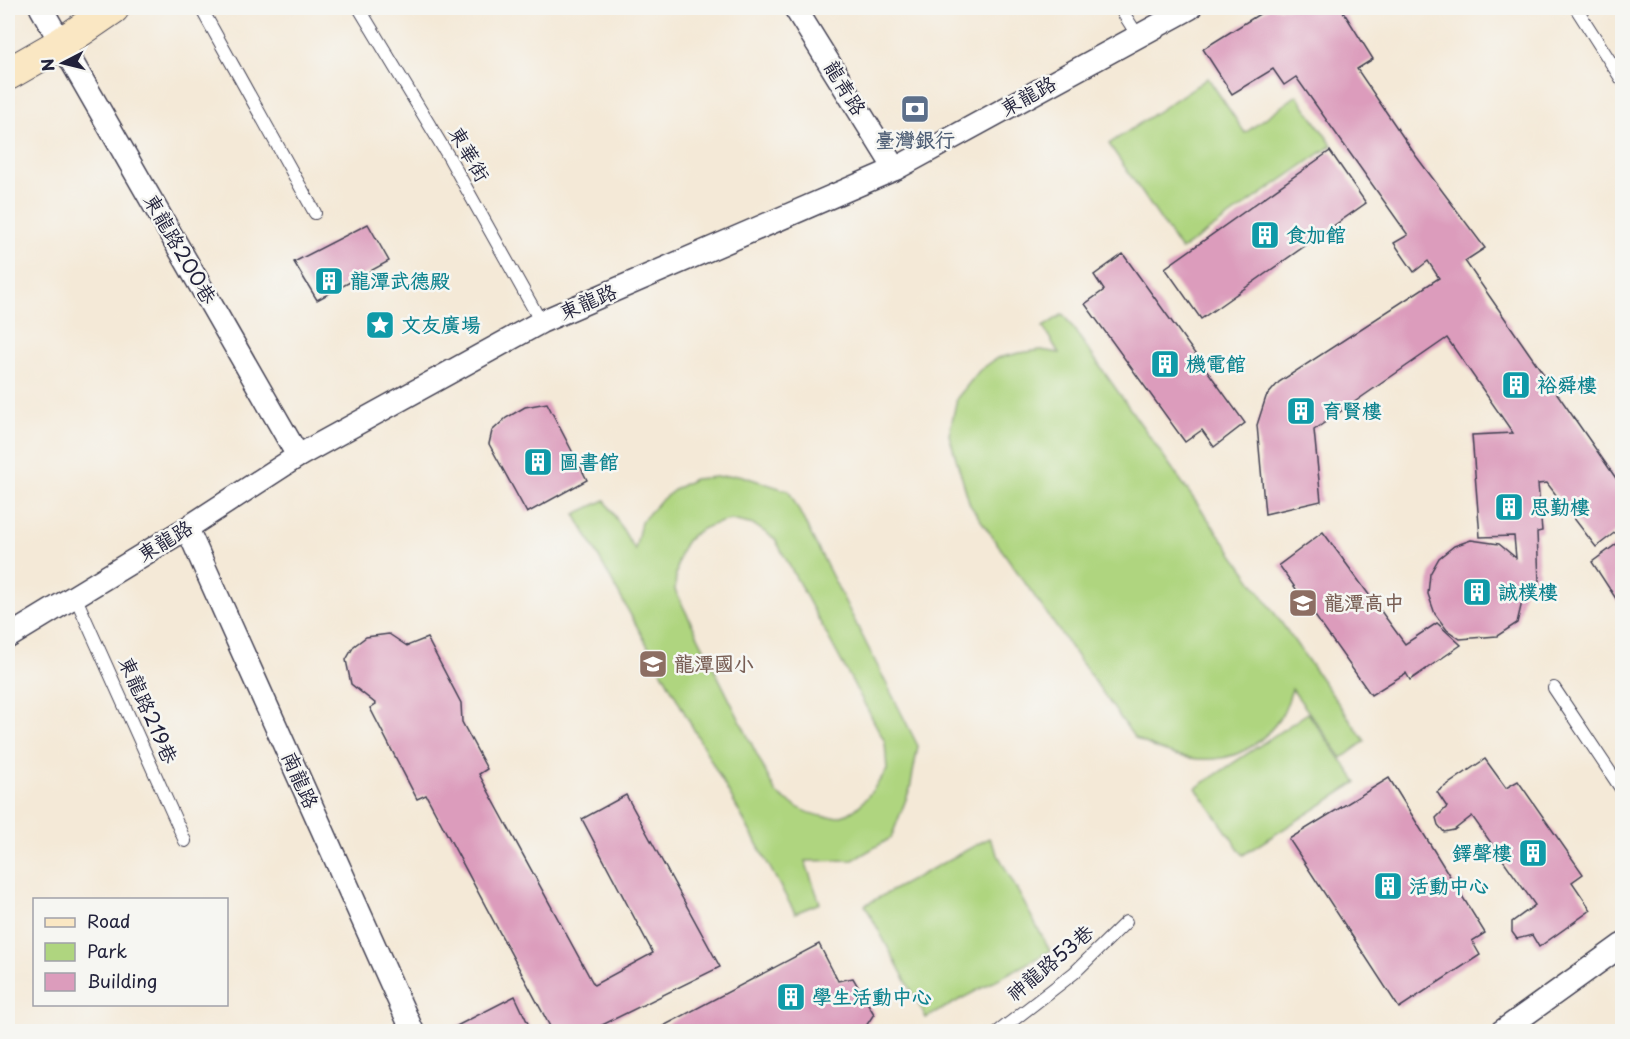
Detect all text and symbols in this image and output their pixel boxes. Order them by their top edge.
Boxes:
north arrow [33,33,93,93]
street label: 龍青路 [817,54,875,122]
text: N [34,57,60,73]
street label: 東龍路 [994,67,1062,123]
bank icon: 臺灣銀行 [899,93,931,125]
street label: 東華街 [442,120,498,187]
place label: 臺灣銀行 [875,124,955,154]
street label: 東龍路200巷 [137,188,225,310]
building icon: 食加館 [1249,219,1281,251]
place label: 食加館 [1286,219,1346,249]
building icon: 龍潭武德殿 [313,265,345,297]
place label: 龍潭武德殿 [350,265,450,295]
street label: 東龍路 [554,275,622,327]
place icon: 文友廣場 [364,309,396,341]
place label: 文友廣場 [401,309,481,339]
building icon: 機電館 [1149,348,1181,380]
place label: 機電館 [1186,348,1246,378]
building icon: 裕舜樓 [1500,369,1532,401]
place label: 裕舜樓 [1537,369,1597,399]
building icon: 育賢樓 [1285,395,1317,427]
place label: 育賢樓 [1322,395,1382,425]
building icon: 圖書館 [522,446,554,478]
place label: 圖書館 [559,446,619,476]
building icon: 思勤樓 [1493,491,1525,523]
place label: 思勤樓 [1530,491,1590,521]
street label: 東龍路 [131,511,199,568]
building icon: 誠樸樓 [1461,576,1493,608]
place label: 誠樸樓 [1498,576,1558,606]
school or university icon: 龍潭高中 [1287,587,1319,619]
place label: 龍潭高中 [1324,587,1404,617]
school or university icon: 龍潭國小 [637,648,669,680]
place label: 龍潭國小 [674,648,754,678]
street label: 東龍路219巷 [112,651,186,769]
street label: 南龍路 [275,746,327,814]
place label: 鐸聲樓 [1452,837,1512,867]
building icon: 鐸聲樓 [1517,837,1549,869]
building icon: 活動中心 [1372,870,1404,902]
place label: 活動中心 [1409,870,1489,900]
legend [33,898,228,1006]
text: Road [87,907,131,934]
street label: 神龍路53巷 [999,916,1100,1008]
text: Park [87,937,127,964]
text: Building [87,967,157,994]
building icon: 學生活動中心 [775,981,807,1013]
place label: 學生活動中心 [812,981,932,1011]

